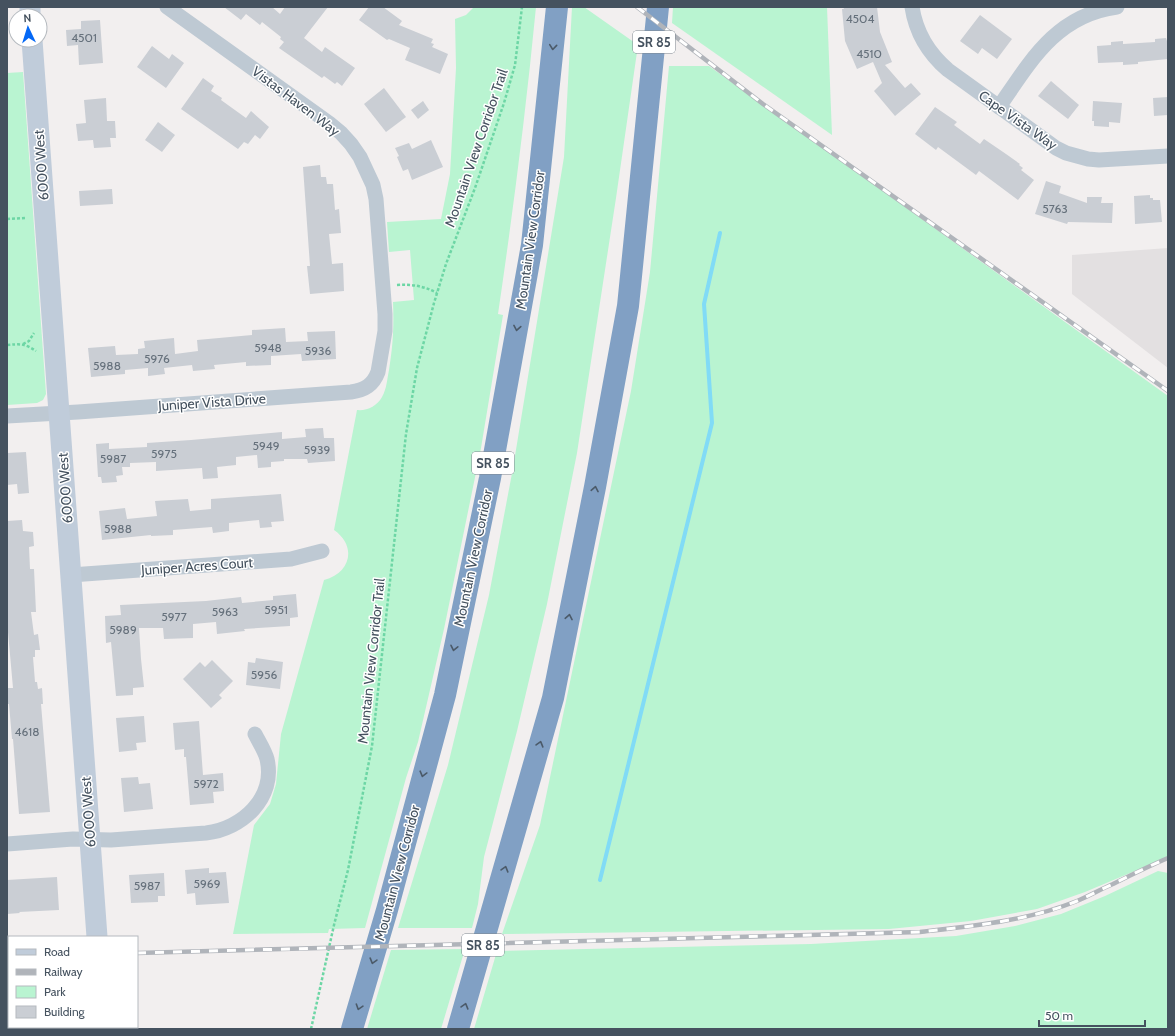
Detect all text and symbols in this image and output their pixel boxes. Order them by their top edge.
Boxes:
north arrow [8,8,48,48]
text: N [23,11,32,25]
house number: 4504 [846,11,874,26]
house number: 4501 [71,30,97,45]
road number: SR 85 [633,31,675,53]
one-way arrow [549,44,558,50]
house number: 4510 [856,46,882,61]
street label: Vistas Haven Way [248,62,344,140]
street label: Mountain View Corridor Trail [440,66,512,230]
street label: Cape Vista Way [975,86,1061,154]
street label: 6000 West [30,129,52,201]
street label: Mountain View Corridor [511,169,549,310]
house number: 5763 [1042,201,1068,216]
one-way arrow [514,325,522,331]
house number: 5948 [254,340,282,355]
house number: 5936 [305,343,331,358]
house number: 5976 [144,351,170,366]
house number: 5988 [93,358,121,373]
street label: Juniper Vista Drive [157,389,266,415]
house number: 5949 [252,438,280,453]
house number: 5939 [304,442,330,457]
house number: 5975 [151,446,177,461]
house number: 5987 [100,451,126,466]
street label: 6000 West [54,452,76,524]
road number: SR 85 [472,452,514,474]
one-way arrow [590,486,598,493]
street label: Mountain View Corridor [450,487,496,628]
house number: 5988 [104,521,132,536]
street label: Juniper Acres Court [140,553,254,579]
street label: Mountain View Corridor Trail [353,577,389,745]
house number: 5951 [264,602,288,617]
house number: 5963 [212,604,238,619]
house number: 5977 [161,609,187,624]
one-way arrow [564,614,573,620]
house number: 5989 [109,622,137,637]
one-way arrow [451,645,459,651]
house number: 5956 [251,667,277,682]
house number: 4618 [15,724,39,739]
one-way arrow [535,740,544,747]
one-way arrow [420,771,428,778]
street label: 6000 West [77,776,99,848]
house number: 5972 [193,776,219,791]
street label: Mountain View Corridor [370,803,424,943]
one-way arrow [500,865,508,872]
house number: 5969 [194,876,221,891]
house number: 5987 [134,878,160,893]
road number: SR 85 [462,934,504,956]
legend [8,936,138,1028]
text: Road [44,944,70,959]
one-way arrow [369,958,377,964]
text: Railway [44,964,82,979]
text: Park [44,984,66,999]
scale bar [1039,1002,1145,1028]
one-way arrow [460,1003,469,1010]
text: Building [44,1004,86,1019]
one-way arrow [355,1004,363,1011]
text: 50 m [1045,1008,1073,1023]

